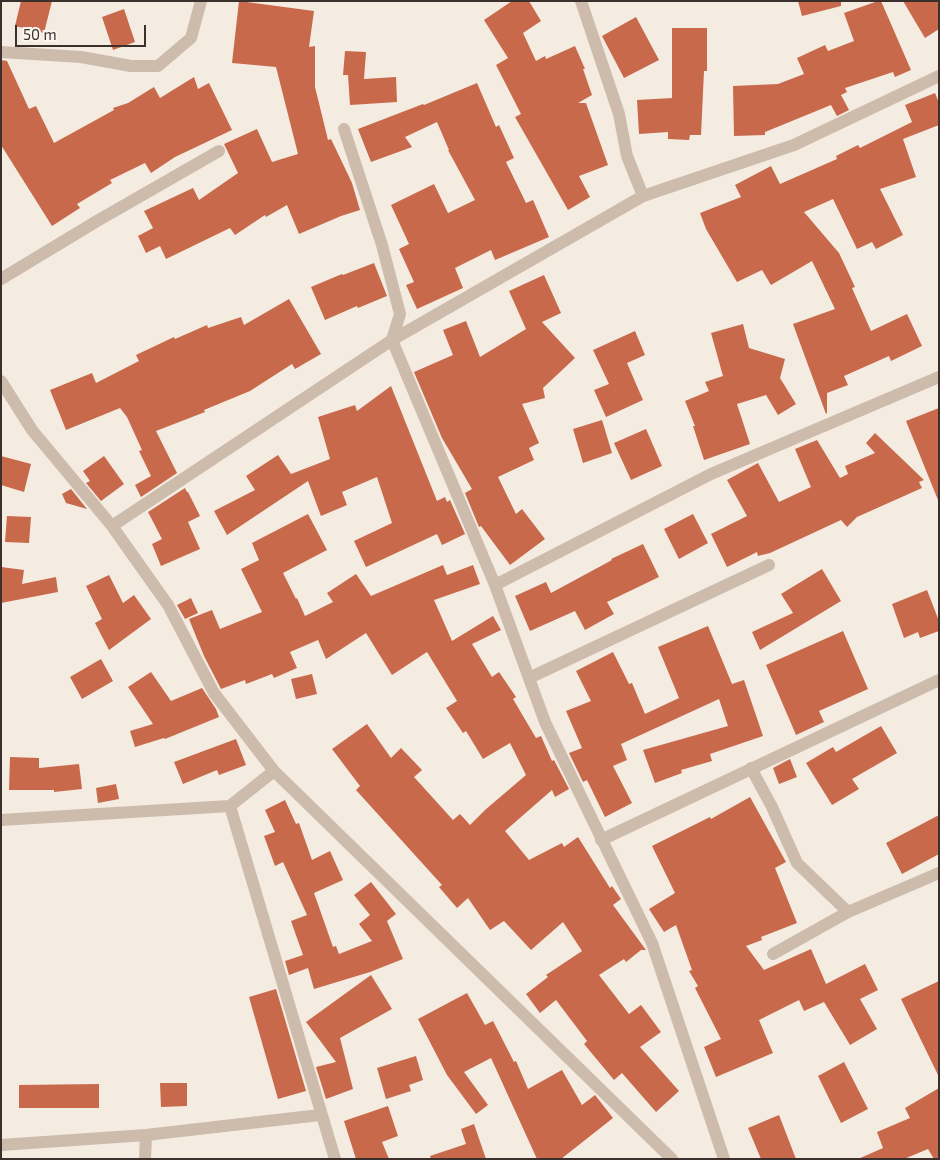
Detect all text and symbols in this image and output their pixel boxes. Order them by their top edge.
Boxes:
scale bar [18,15,149,47]
text: 50 m [23,25,57,43]

